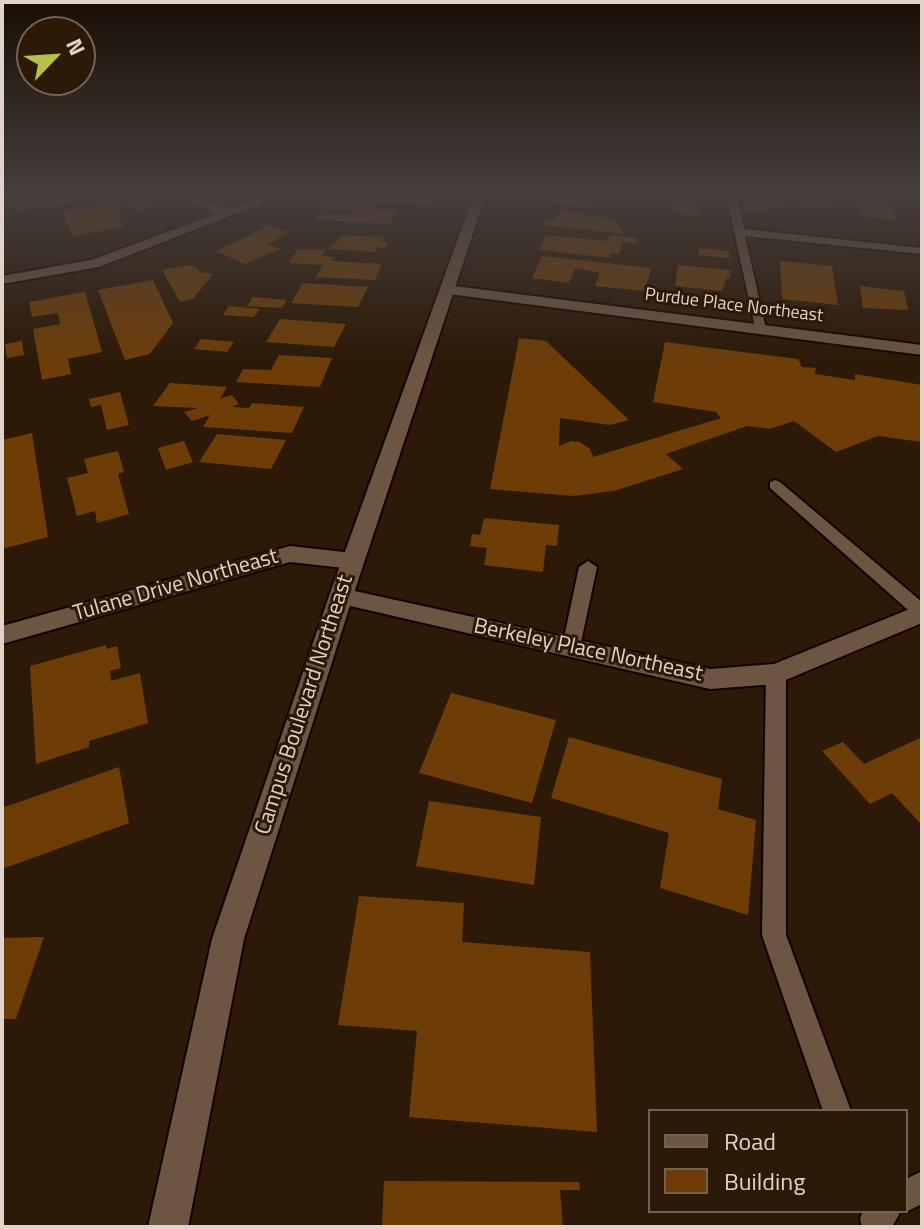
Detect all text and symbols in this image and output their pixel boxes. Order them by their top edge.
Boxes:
north arrow [16,16,96,96]
text: N [57,33,95,61]
street label: Purdue Place Northeast [644,284,824,328]
street label: Tulane Drive Northeast [71,544,281,628]
street label: Campus Boulevard Northeast [251,572,359,838]
street label: Berkeley Place Northeast [471,614,705,688]
legend [648,1109,908,1213]
text: Road [724,1123,776,1159]
text: Building [724,1163,806,1199]

